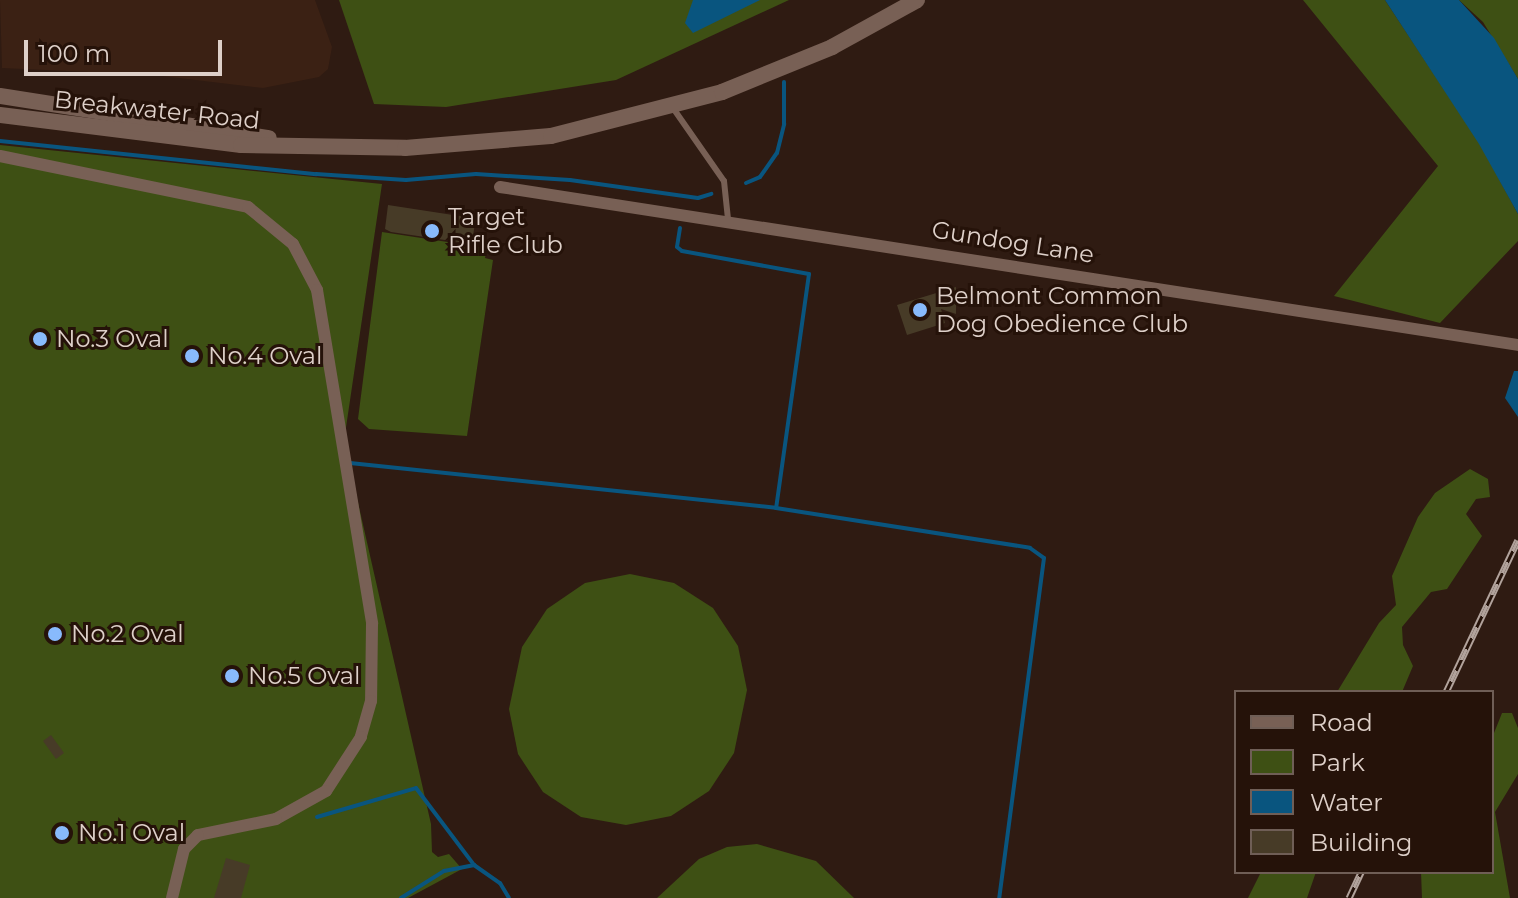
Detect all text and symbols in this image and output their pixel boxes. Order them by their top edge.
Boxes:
scale bar [28,24,226,74]
text: 100 m [38,39,110,68]
street label: Breakwater Road [53,85,261,135]
place label: Target Rifle Club [448,203,563,259]
street label: Gundog Lane [930,215,1096,269]
marker: Target Rifle Club [423,222,441,240]
place label: Belmont Common Dog Obedience Club [936,282,1188,338]
marker: Belmont Common Dog Obedience Club [911,301,929,319]
place label: No.3 Oval [56,325,169,353]
marker: No.3 Oval [31,330,49,348]
place label: No.4 Oval [208,342,322,370]
marker: No.4 Oval [183,347,201,365]
place label: No.2 Oval [71,620,184,648]
marker: No.2 Oval [46,625,64,643]
place label: No.5 Oval [248,662,360,690]
marker: No.5 Oval [223,667,241,685]
legend [1234,690,1494,874]
text: Road [1310,708,1373,737]
text: Park [1310,748,1365,777]
text: Water [1310,788,1383,817]
place label: No.1 Oval [78,819,185,847]
marker: No.1 Oval [53,824,71,842]
text: Building [1310,828,1413,857]

